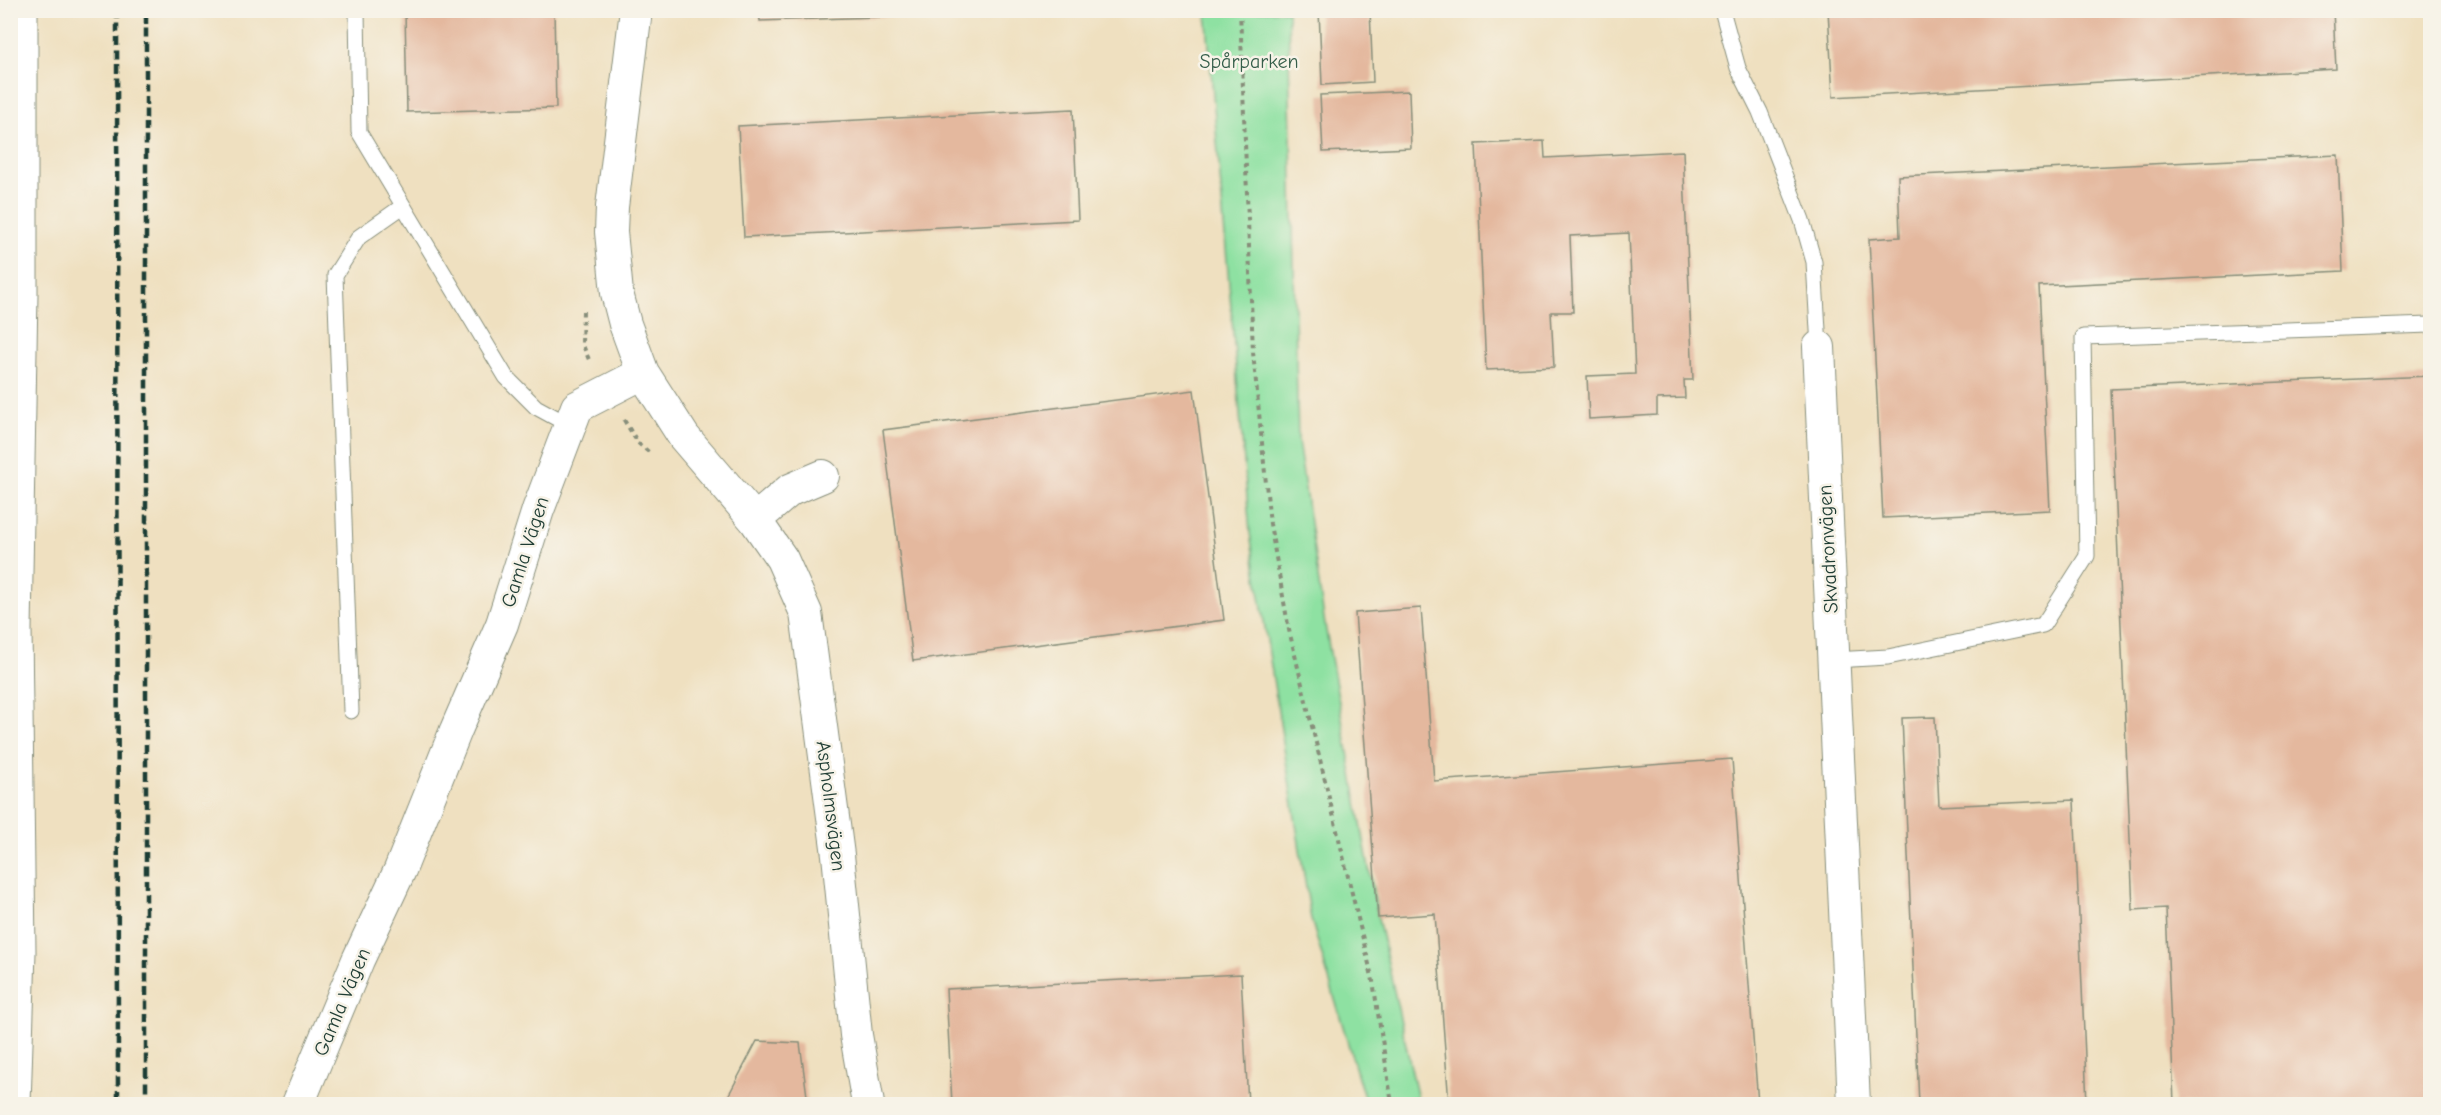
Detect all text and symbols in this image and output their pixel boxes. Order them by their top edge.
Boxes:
park label: Spårparken [1199,50,1299,73]
street label: Skvadronvägen [1813,484,1843,614]
street label: Gamla Vägen [496,494,554,610]
street label: Aspholmsvägen [812,740,850,872]
street label: Gamla Vägen [309,945,375,1059]

